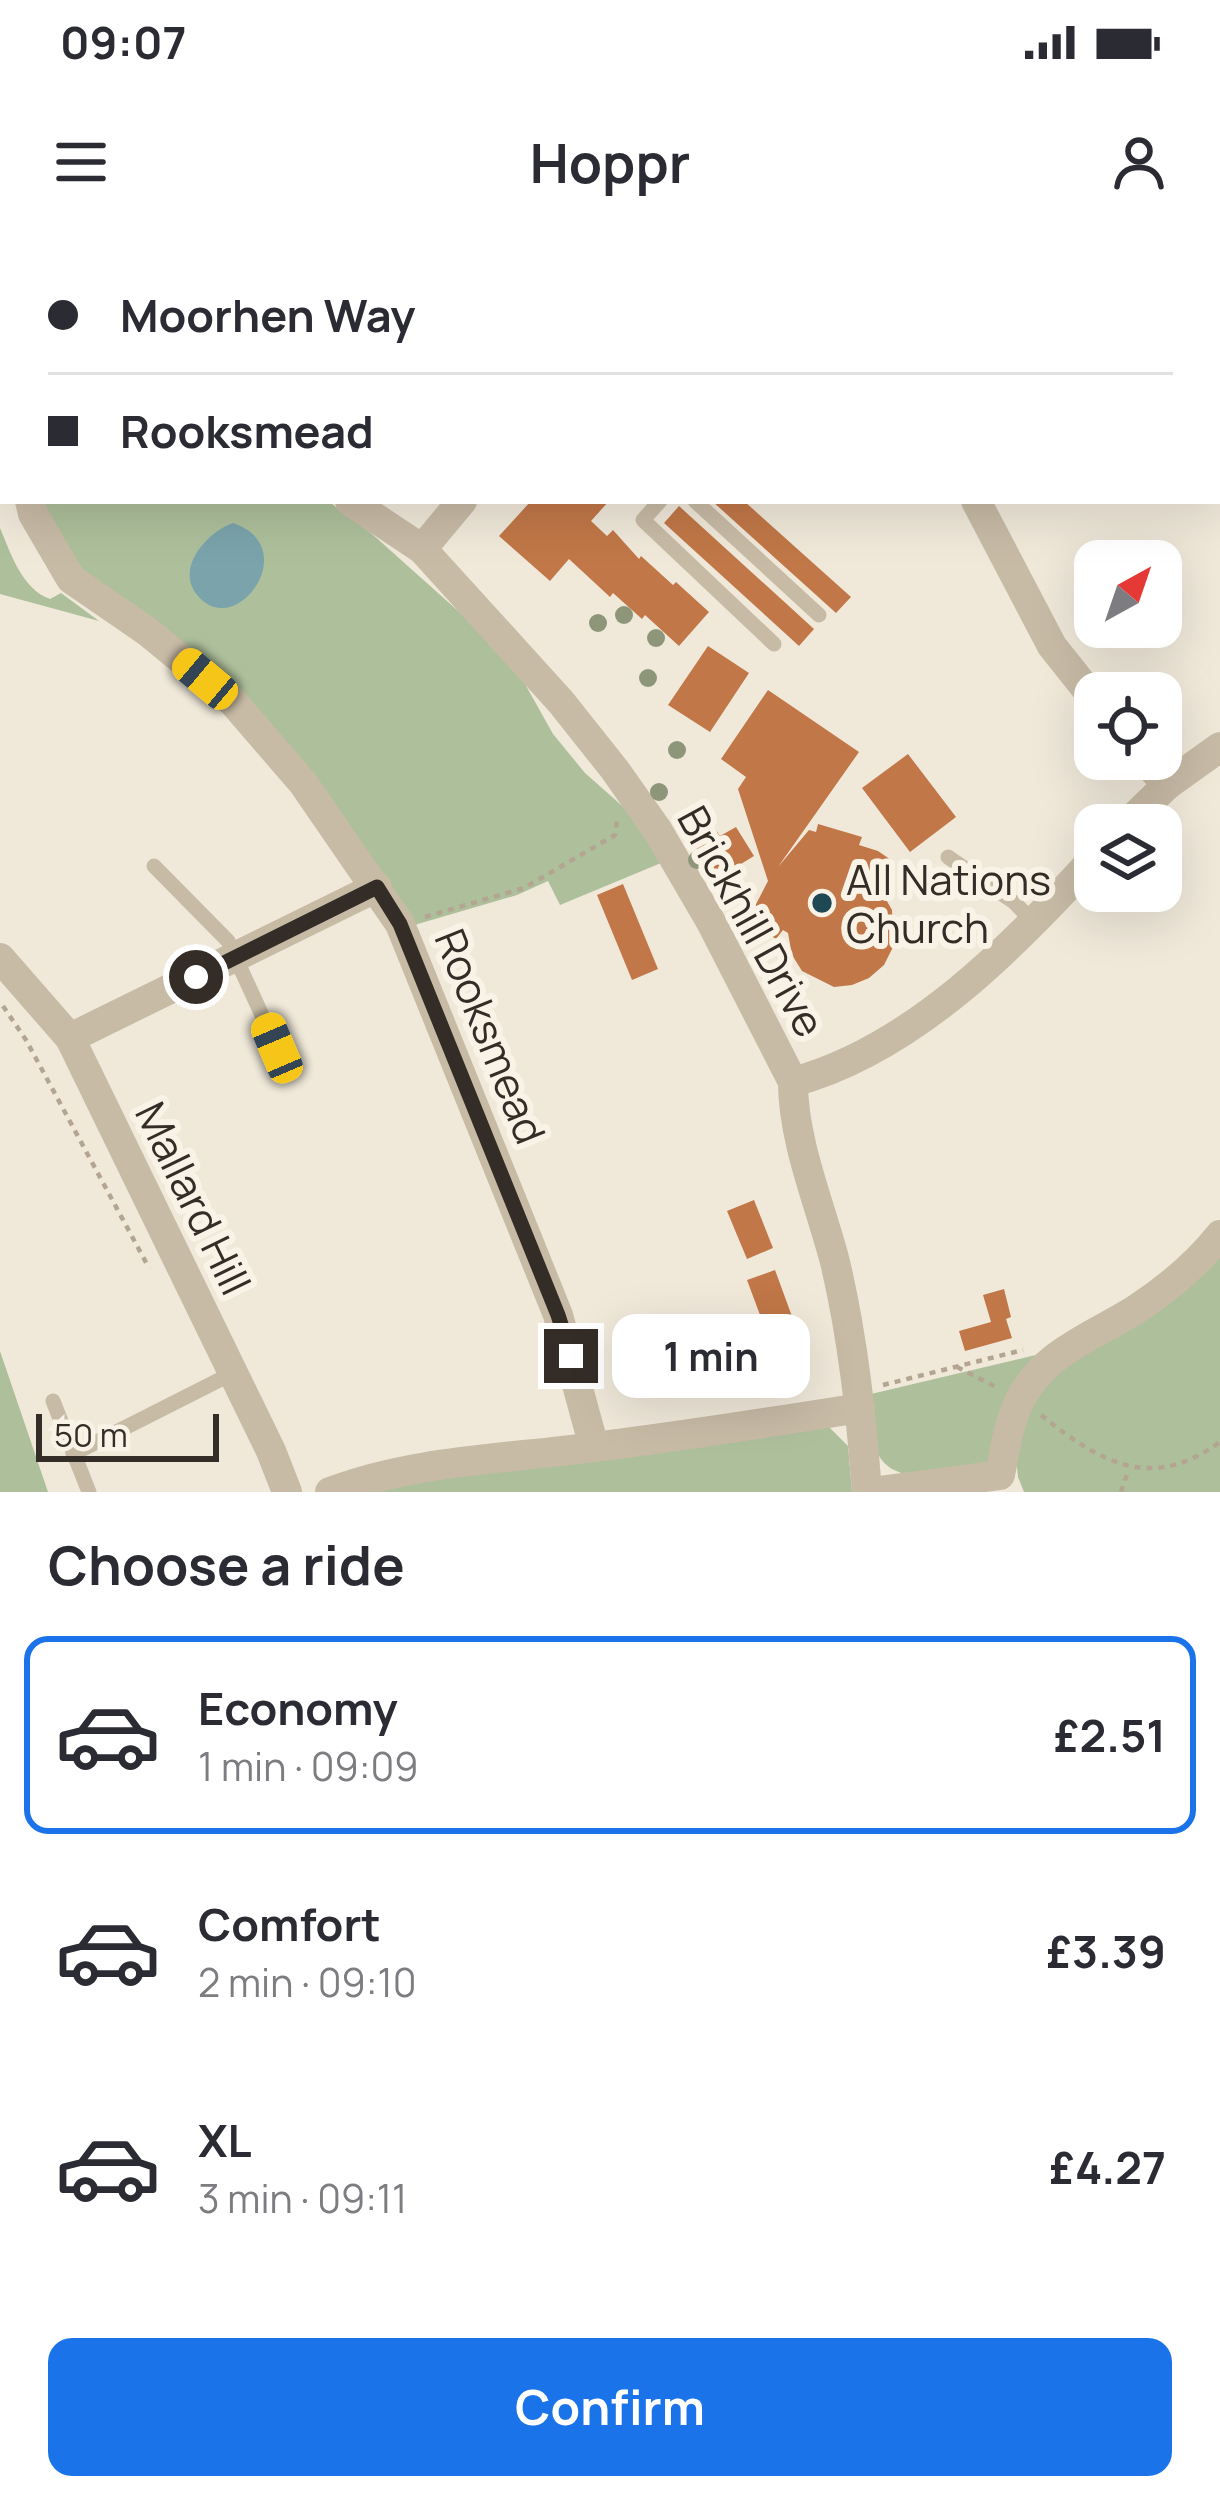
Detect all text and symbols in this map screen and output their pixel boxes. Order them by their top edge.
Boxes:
text: 09:07 [60,11,187,73]
text: Hoppr [530,125,690,199]
icon: menu [48,129,114,195]
icon: person [1106,129,1172,195]
text: Moorhen Way [120,284,415,346]
text: Rooksmead [120,400,374,462]
north arrow [1074,540,1182,648]
map controls [1074,540,1182,912]
car [166,642,244,716]
button: locate [1074,672,1182,780]
street label: Brickhill Drive [665,795,839,1047]
button: layers [1074,804,1182,912]
place label: All Nations Church [846,850,1051,956]
marker: All Nations Church [809,890,835,916]
street label: Rooksmead [422,920,560,1152]
route start [169,950,223,1004]
car [246,1008,308,1088]
street label: Mallard Hill [122,1092,266,1304]
callout: 1 min [613,1314,811,1398]
route end [544,1329,598,1383]
text: 1 min [663,1329,759,1383]
scale bar [36,1408,219,1461]
text: 50 m [54,1412,128,1457]
text: Choose a ride [48,1527,405,1601]
text: Economy [198,1677,398,1739]
icon: car [54,1681,162,1789]
text: £2.51 [1054,1704,1166,1766]
text: 1 min · 09:09 [198,1739,418,1793]
text: Comfort [198,1893,381,1955]
icon: car [54,1897,162,2005]
text: £3.39 [1046,1920,1166,1982]
text: 2 min · 09:10 [198,1955,416,2009]
text: XL [198,2109,252,2171]
icon: car [54,2113,162,2221]
text: £4.27 [1049,2136,1166,2198]
text: 3 min · 09:11 [198,2171,407,2225]
button: Confirm [48,2338,1172,2476]

